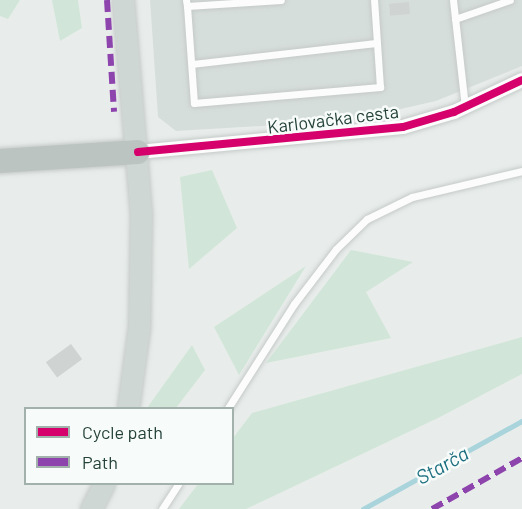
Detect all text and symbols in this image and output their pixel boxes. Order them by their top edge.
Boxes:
street label: Karlovačka cesta [266,100,400,138]
legend [24,407,234,485]
text: Cycle path [82,421,163,443]
water label: Starča [411,441,473,489]
text: Path [82,451,118,473]

